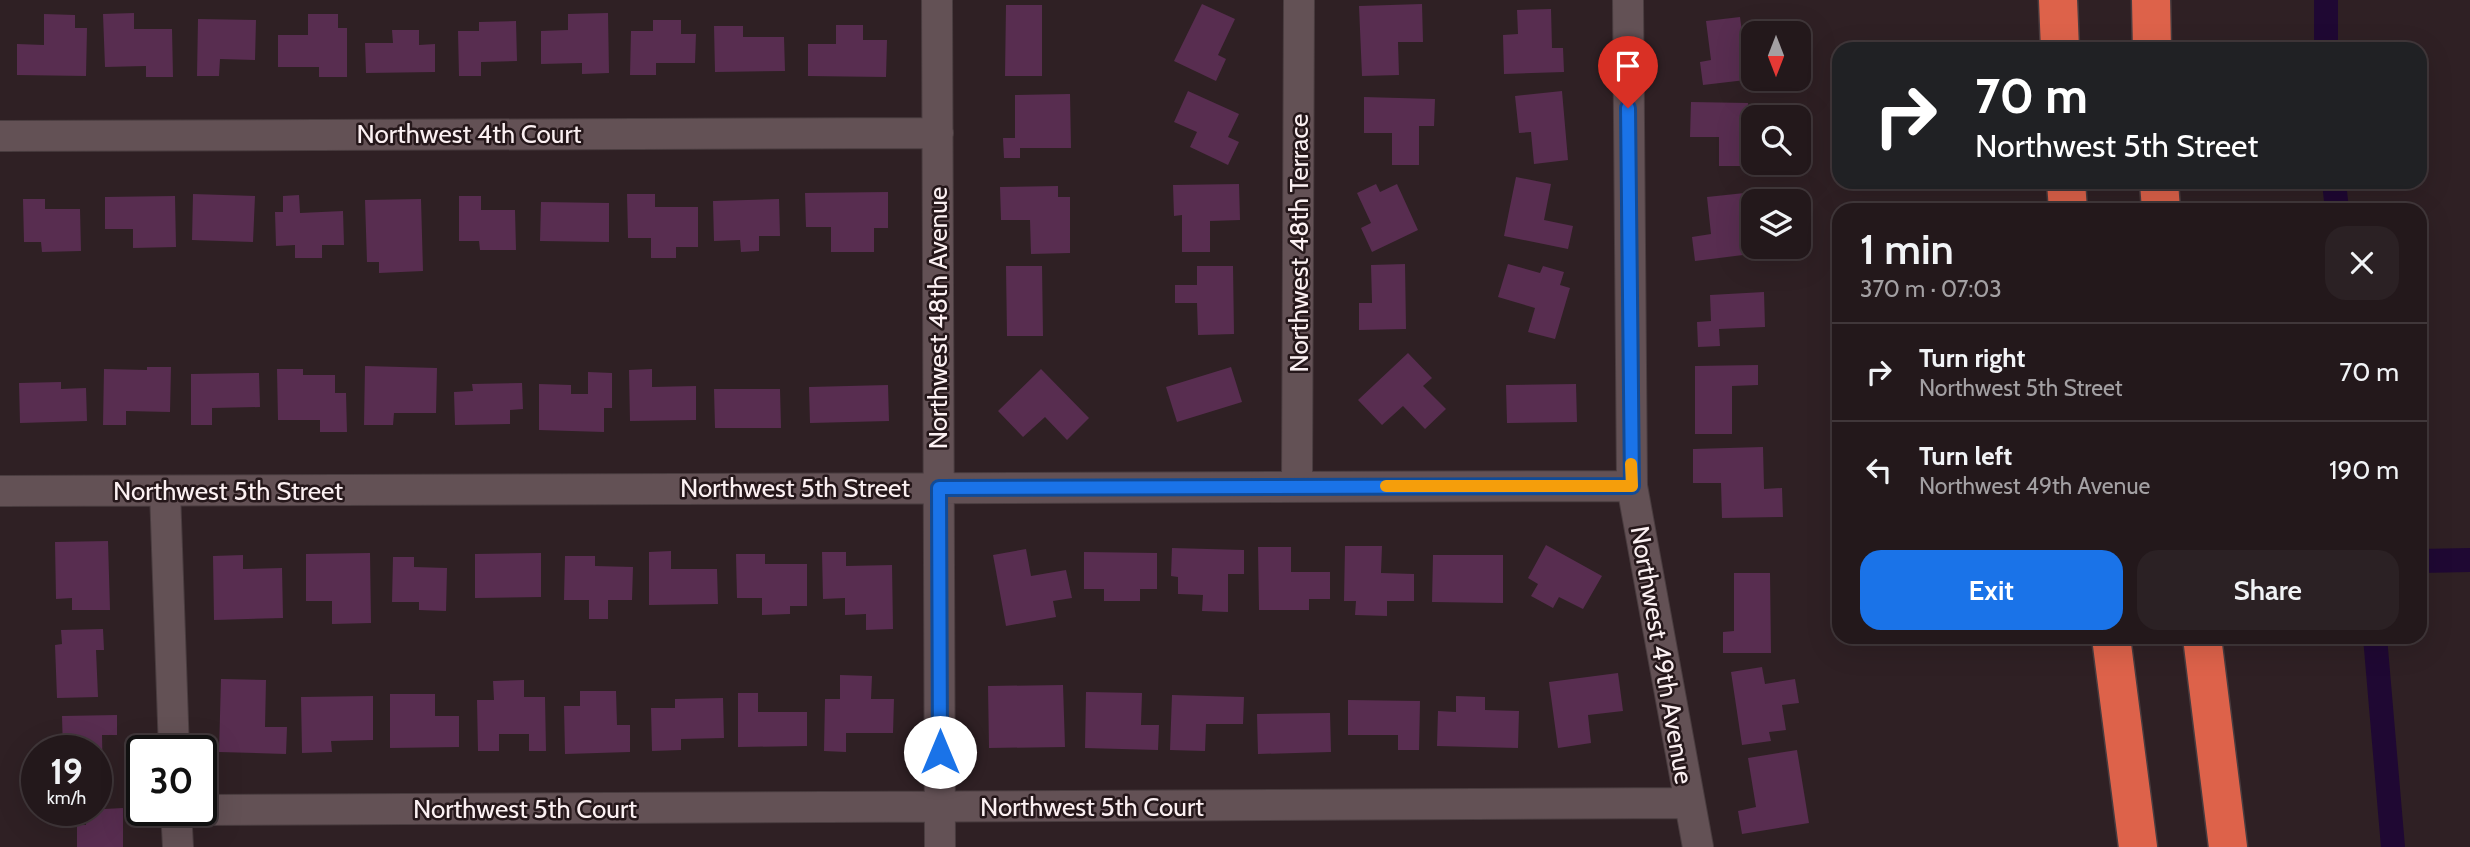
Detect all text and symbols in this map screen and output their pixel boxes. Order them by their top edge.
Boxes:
north arrow [1741,21,1811,91]
map controls [1741,21,1811,259]
pin [1598,36,1658,108]
icon: arrive [1609,47,1647,85]
text: 70 m [1975,66,2088,125]
icon: right [1860,70,1951,161]
button: search [1741,105,1811,175]
street label: Northwest 48th Terrace [1283,114,1315,372]
street label: Northwest 4th Court [357,118,582,150]
text: Northwest 5th Street [1975,126,2258,165]
street label: Northwest 48th Avenue [922,187,954,449]
button: layers [1741,189,1811,259]
text: 1 min [1860,223,1954,275]
button: close [2325,226,2399,300]
text: 370 m · 07:03 [1860,275,2002,303]
text: Turn right [1919,342,2025,374]
icon: right [1860,353,1898,391]
text: 70 m [2339,356,2399,388]
text: Northwest 5th Street [1919,374,2123,402]
text: Turn left [1919,440,2012,472]
icon: left [1860,451,1898,489]
text: 190 m [2329,454,2399,486]
street label: Northwest 5th Street [680,472,910,504]
text: Northwest 49th Avenue [1919,472,2150,500]
street label: Northwest 5th Street [113,475,343,507]
street label: Northwest 49th Avenue [1624,523,1700,787]
button: Exit [1860,550,2123,630]
button: Share [2137,550,2399,630]
position arrow [903,715,977,789]
speed limit sign: 30 [126,735,217,826]
text: 19 [50,750,83,793]
text: km/h [47,787,86,809]
street label: Northwest 5th Court [980,791,1204,823]
street label: Northwest 5th Court [413,793,637,825]

